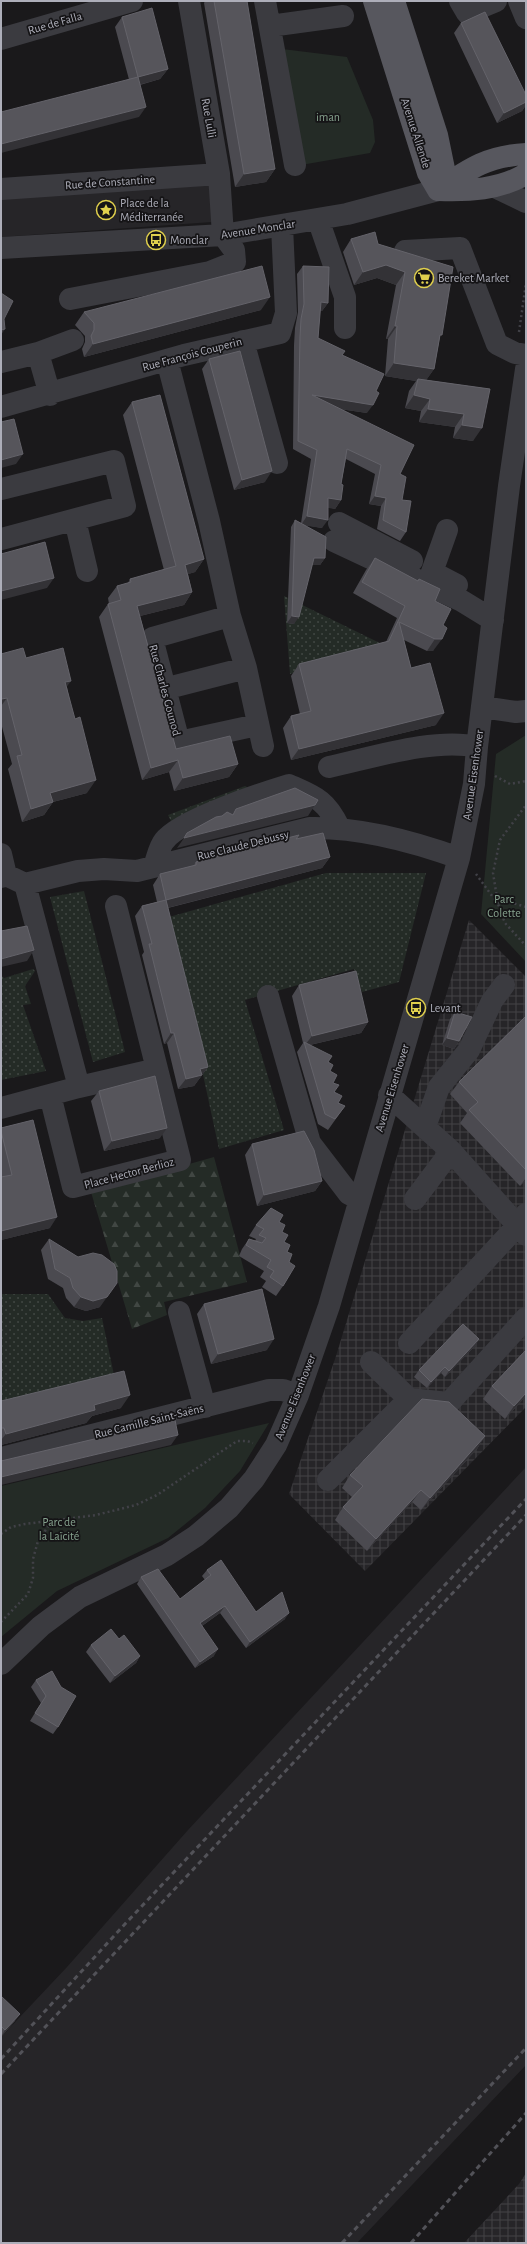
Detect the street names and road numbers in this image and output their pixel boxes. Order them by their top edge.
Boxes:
street label: Rue de Falla [27,9,84,36]
street label: Avenue Allende [399,96,433,170]
street label: Rue Lulli [200,97,218,139]
street label: Rue de Constantine [65,173,155,191]
street label: Avenue Monclar [220,217,296,241]
street label: Rue François Couperin [141,335,243,373]
street label: Rue Charles Gounod [147,643,183,737]
street label: Avenue Eisenhower [461,729,485,821]
street label: Rue Claude Debussy [196,828,290,863]
street label: Avenue Eisenhower [373,1043,411,1133]
street label: Place Hector Berlioz [83,1155,175,1191]
street label: Avenue Eisenhower [272,1352,318,1441]
street label: Rue Camille Saint-Saëns [93,1402,205,1440]

